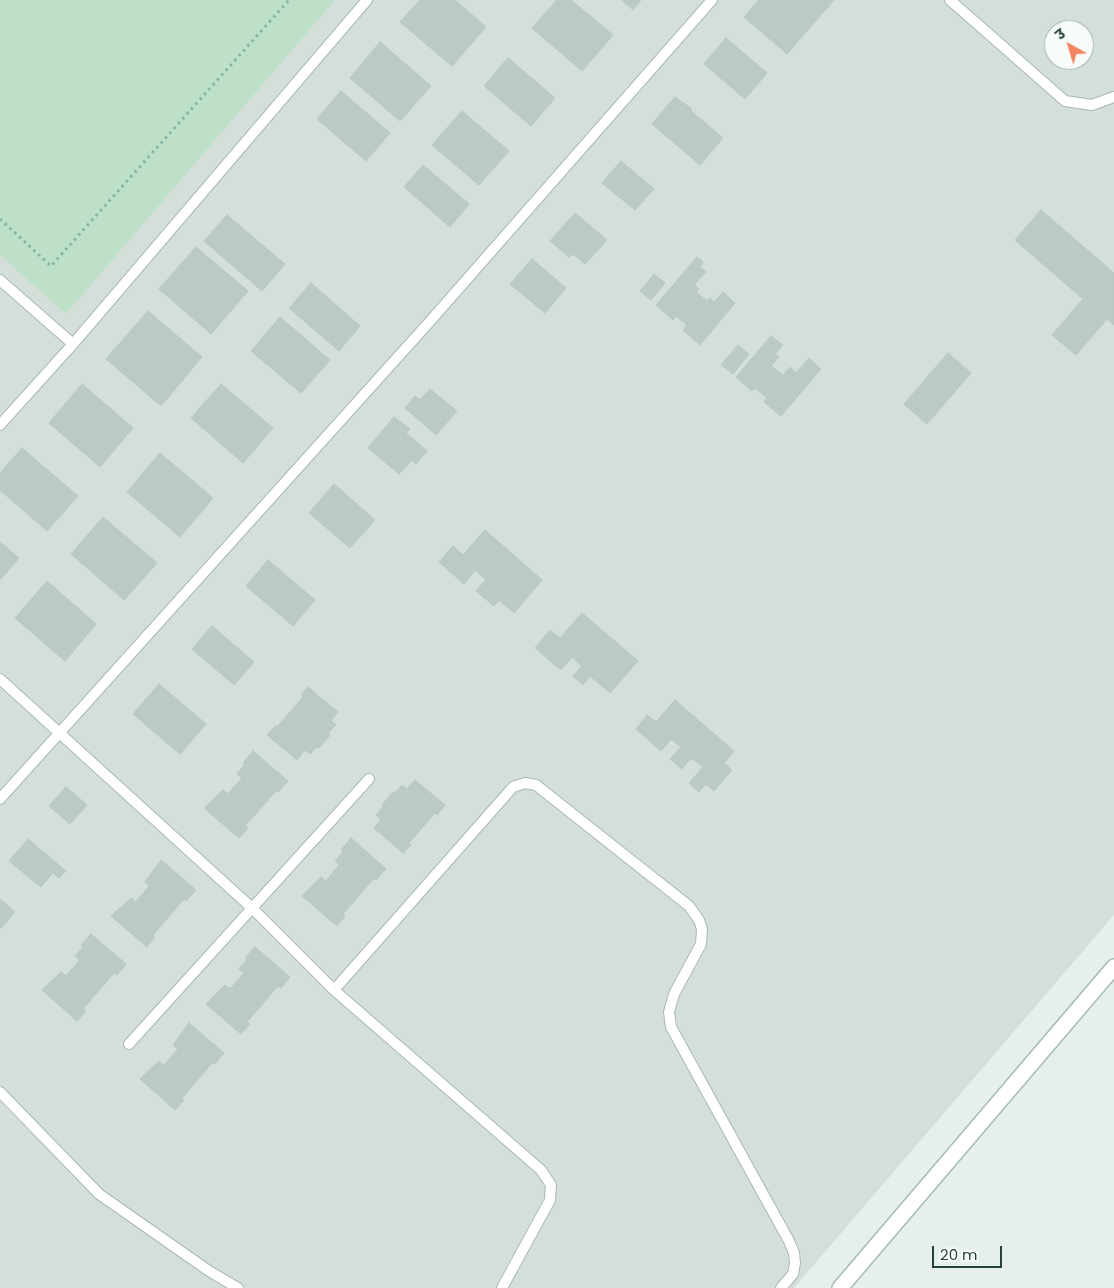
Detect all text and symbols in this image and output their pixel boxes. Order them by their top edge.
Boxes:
north arrow [1044,20,1094,70]
text: उ [1051,24,1070,44]
scale bar [934,1236,1004,1268]
text: 20 m [940,1244,978,1265]

